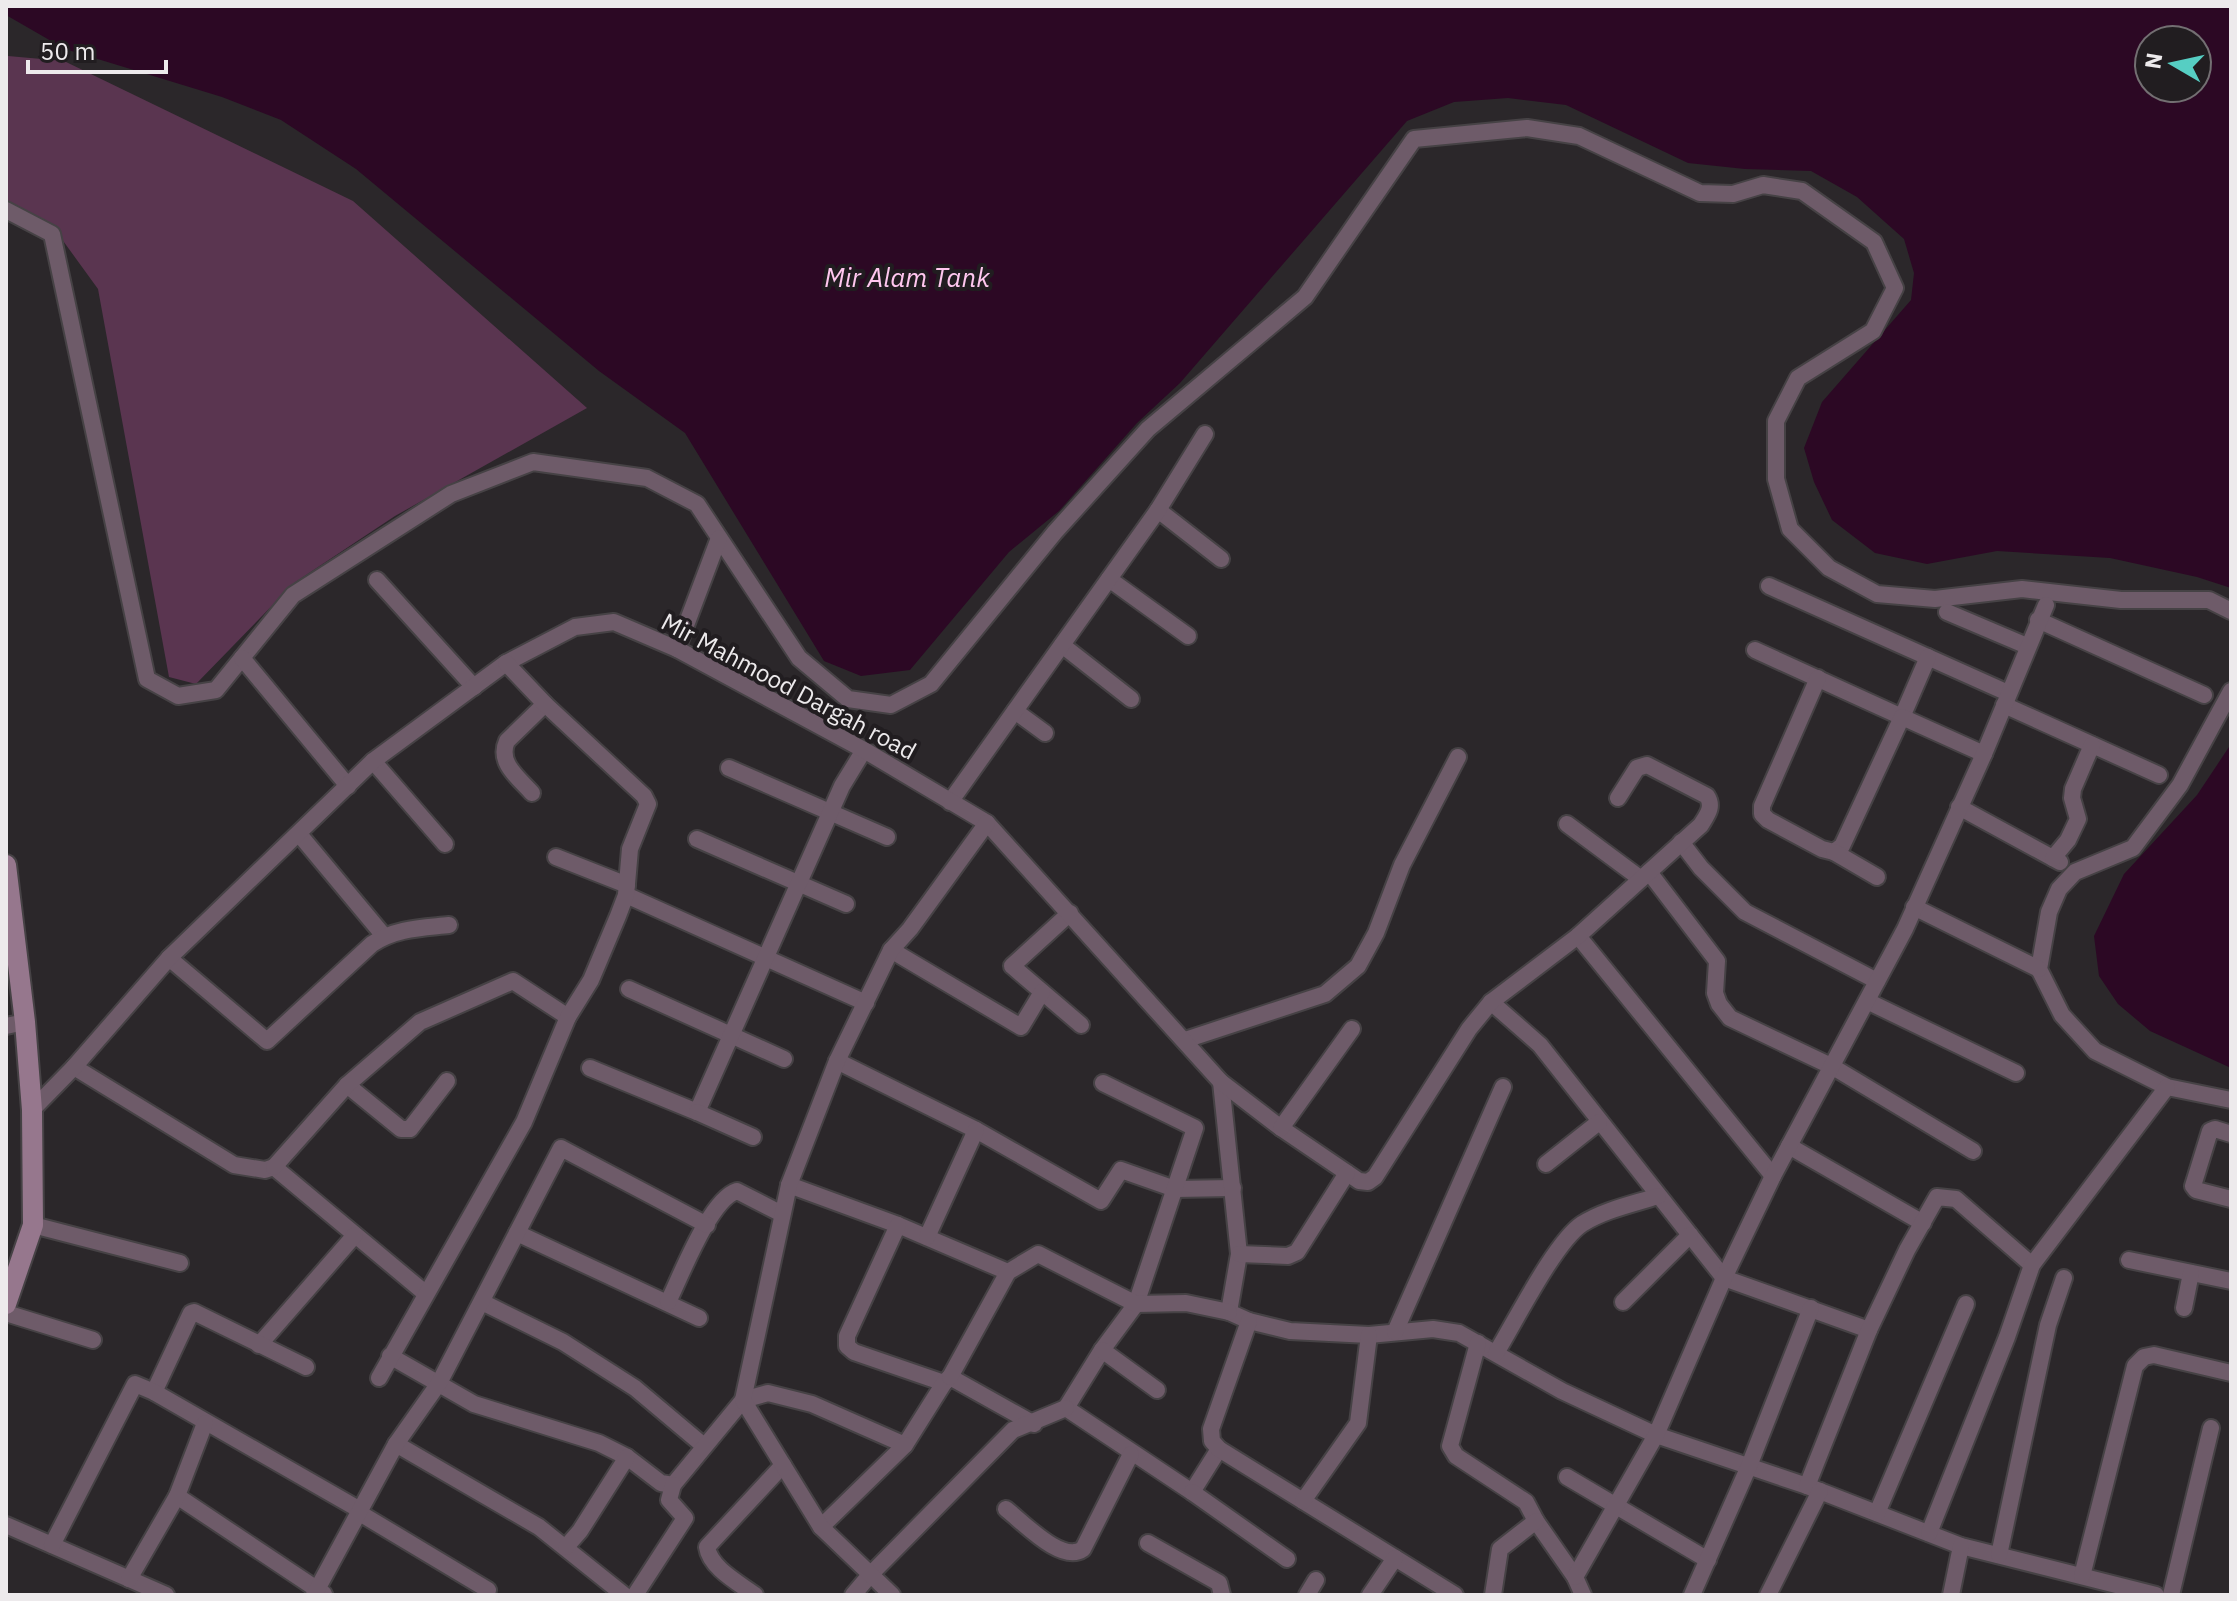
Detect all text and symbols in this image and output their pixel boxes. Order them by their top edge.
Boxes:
scale bar [28,24,166,74]
north arrow [2133,24,2213,104]
text: 50 m [40,35,95,67]
text: N [2137,51,2168,71]
water label: Mir Alam Tank [824,260,990,294]
street label: Mir Mahmood Dargah road [656,605,922,767]

